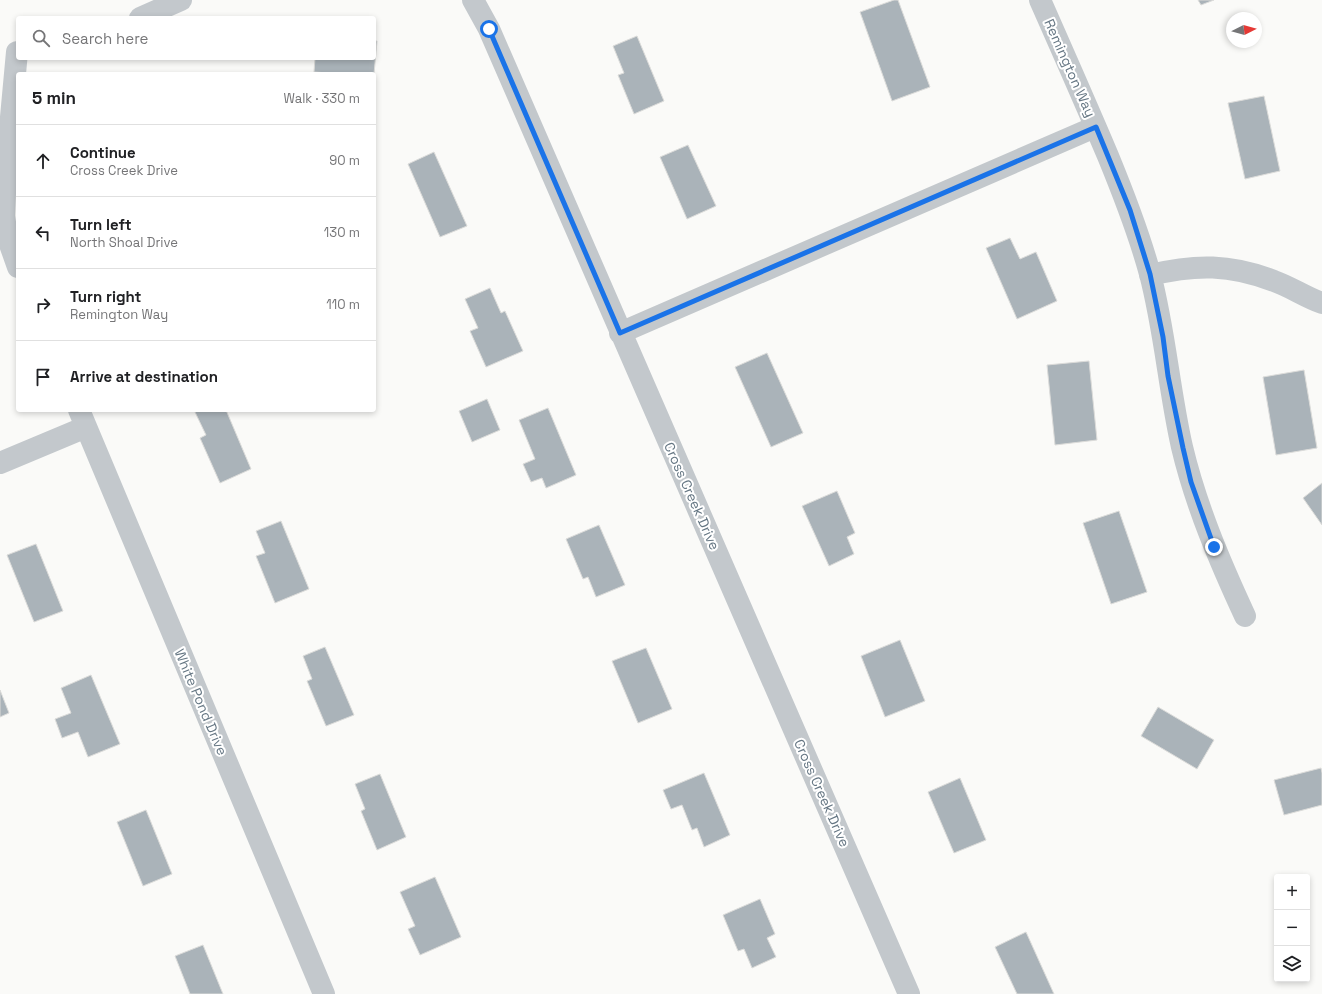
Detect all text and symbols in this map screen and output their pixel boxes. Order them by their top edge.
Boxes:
north arrow [1226,12,1262,48]
search box [16,16,376,60]
street label: Remington Way [1040,16,1100,120]
route start [480,20,498,38]
icon: search [30,27,52,49]
text: Search here [62,29,148,48]
text: 5 min [32,87,76,109]
text: Walk · 330 m [283,90,360,107]
text: Continue [70,143,136,162]
icon: ahead [32,150,54,172]
text: 90 m [329,152,360,169]
text: Cross Creek Drive [70,162,178,179]
text: Turn left [70,215,132,234]
icon: left [32,222,54,244]
text: 130 m [324,224,360,241]
text: North Shoal Drive [70,234,178,251]
text: Turn right [70,287,141,306]
icon: right [32,294,54,316]
text: 110 m [326,296,360,313]
text: Remington Way [70,306,168,323]
icon: arrive [32,366,54,388]
text: Arrive at destination [70,367,218,386]
street label: Cross Creek Drive [660,439,724,553]
route end [1205,538,1223,556]
street label: White Pond Drive [170,646,232,758]
street label: Cross Creek Drive [790,736,854,850]
map controls [1274,874,1310,982]
button: + [1274,874,1310,910]
button: − [1274,910,1310,946]
button: layers [1274,946,1310,982]

